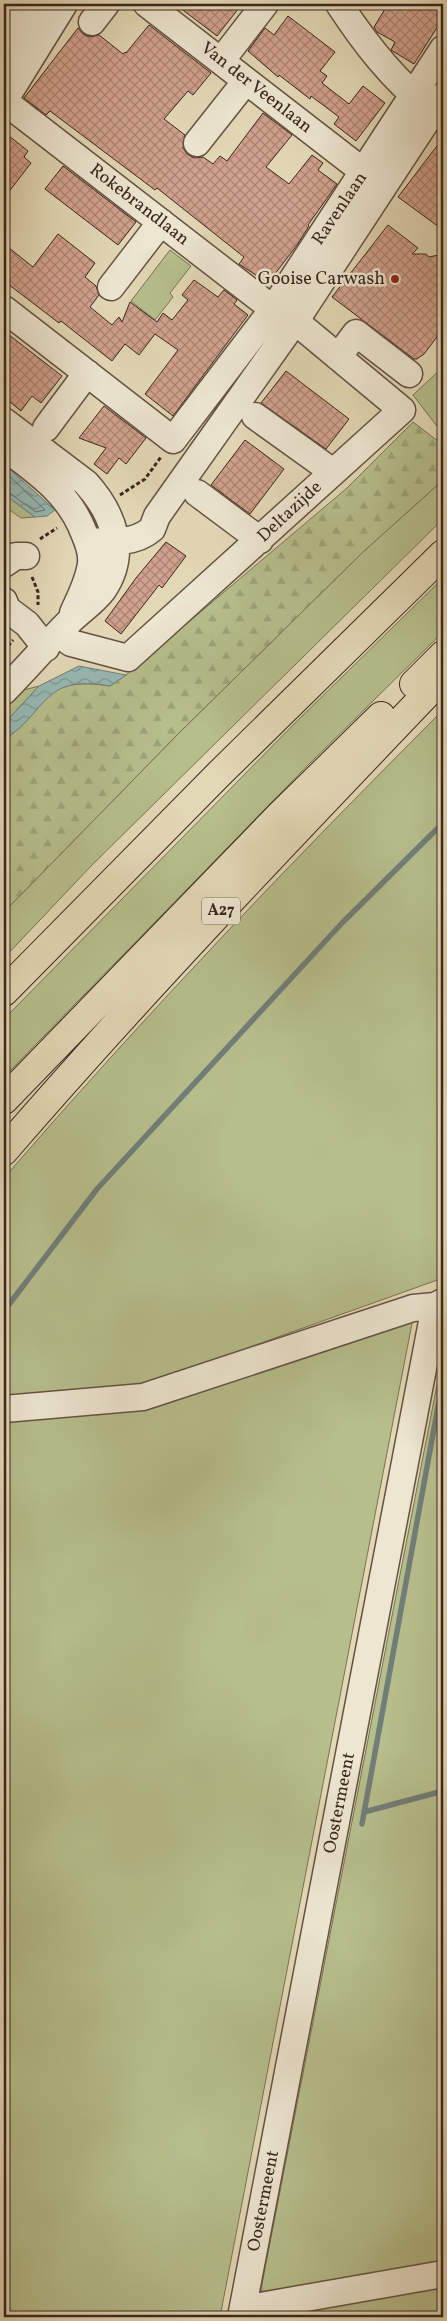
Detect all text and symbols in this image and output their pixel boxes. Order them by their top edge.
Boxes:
street label: Van der Veenlaan [195,36,317,140]
street label: Rokebrandlaan [84,158,194,252]
street label: Ravenlaan [306,167,374,251]
place label: Gooise Carwash [258,267,385,292]
marker: Gooise Carwash [389,273,401,285]
street label: Deltazijde [252,475,328,549]
road number: A27 [202,898,240,924]
street label: Oostermeent [318,1750,362,1856]
street label: Oostermeent [242,2148,286,2254]

